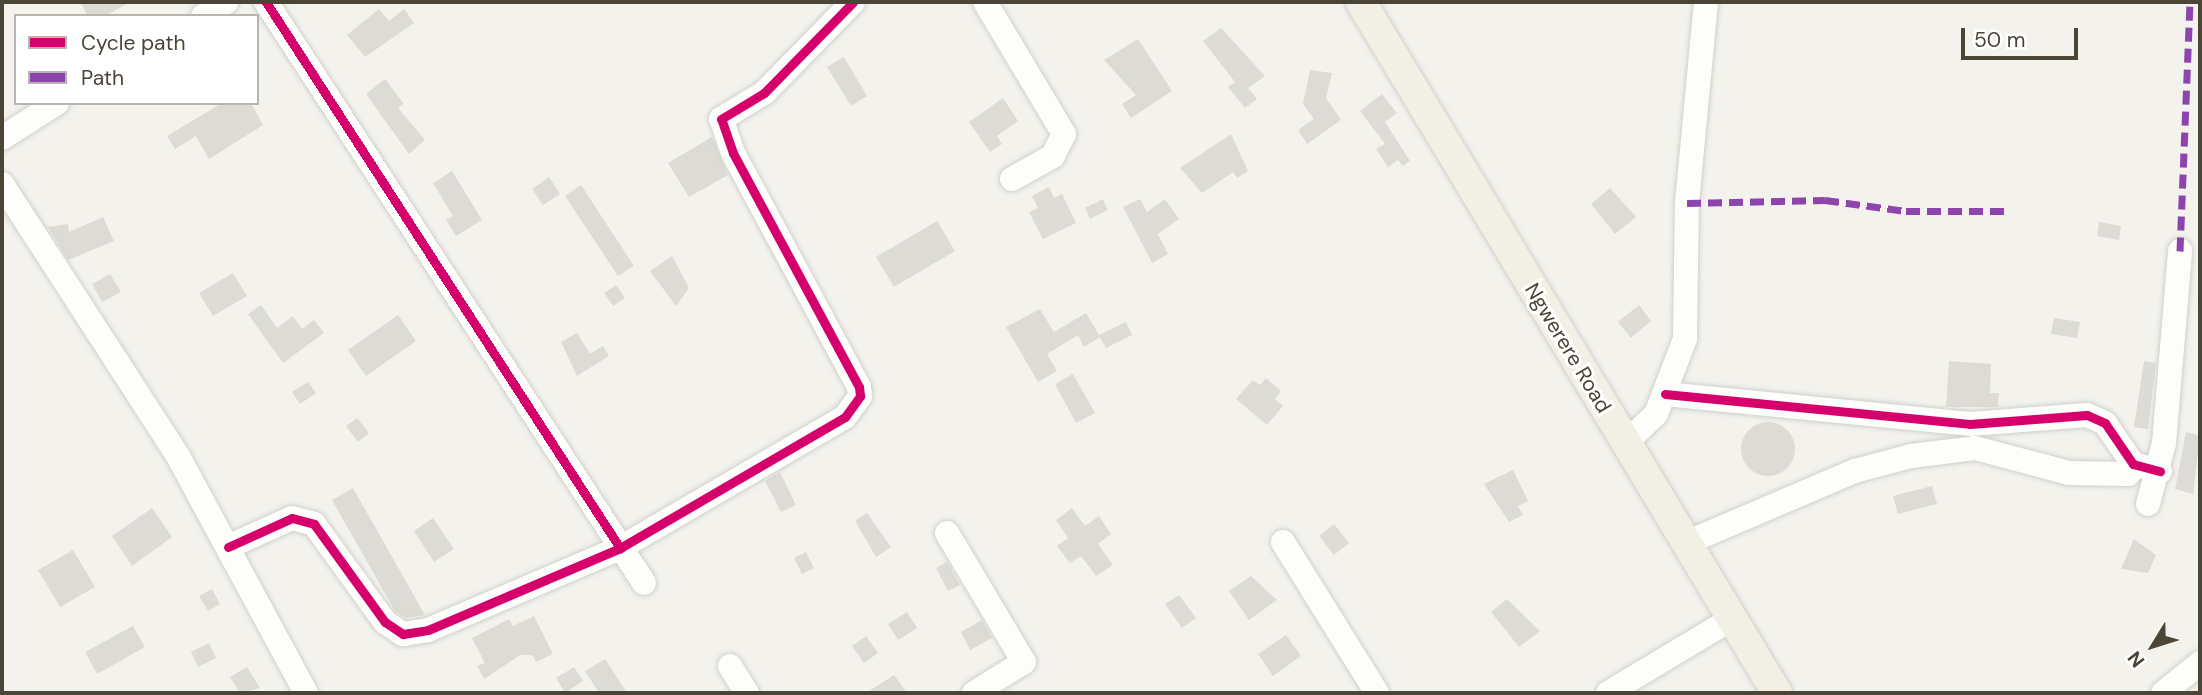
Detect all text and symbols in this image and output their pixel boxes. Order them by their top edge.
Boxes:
legend [14,14,259,105]
scale bar [1964,14,2081,58]
text: 50 m [1974,26,2025,54]
text: Cycle path [81,29,186,57]
text: Path [81,64,124,92]
street label: Ngwerere Road [1519,279,1617,417]
north arrow [2118,611,2188,681]
text: N [2122,646,2150,672]

